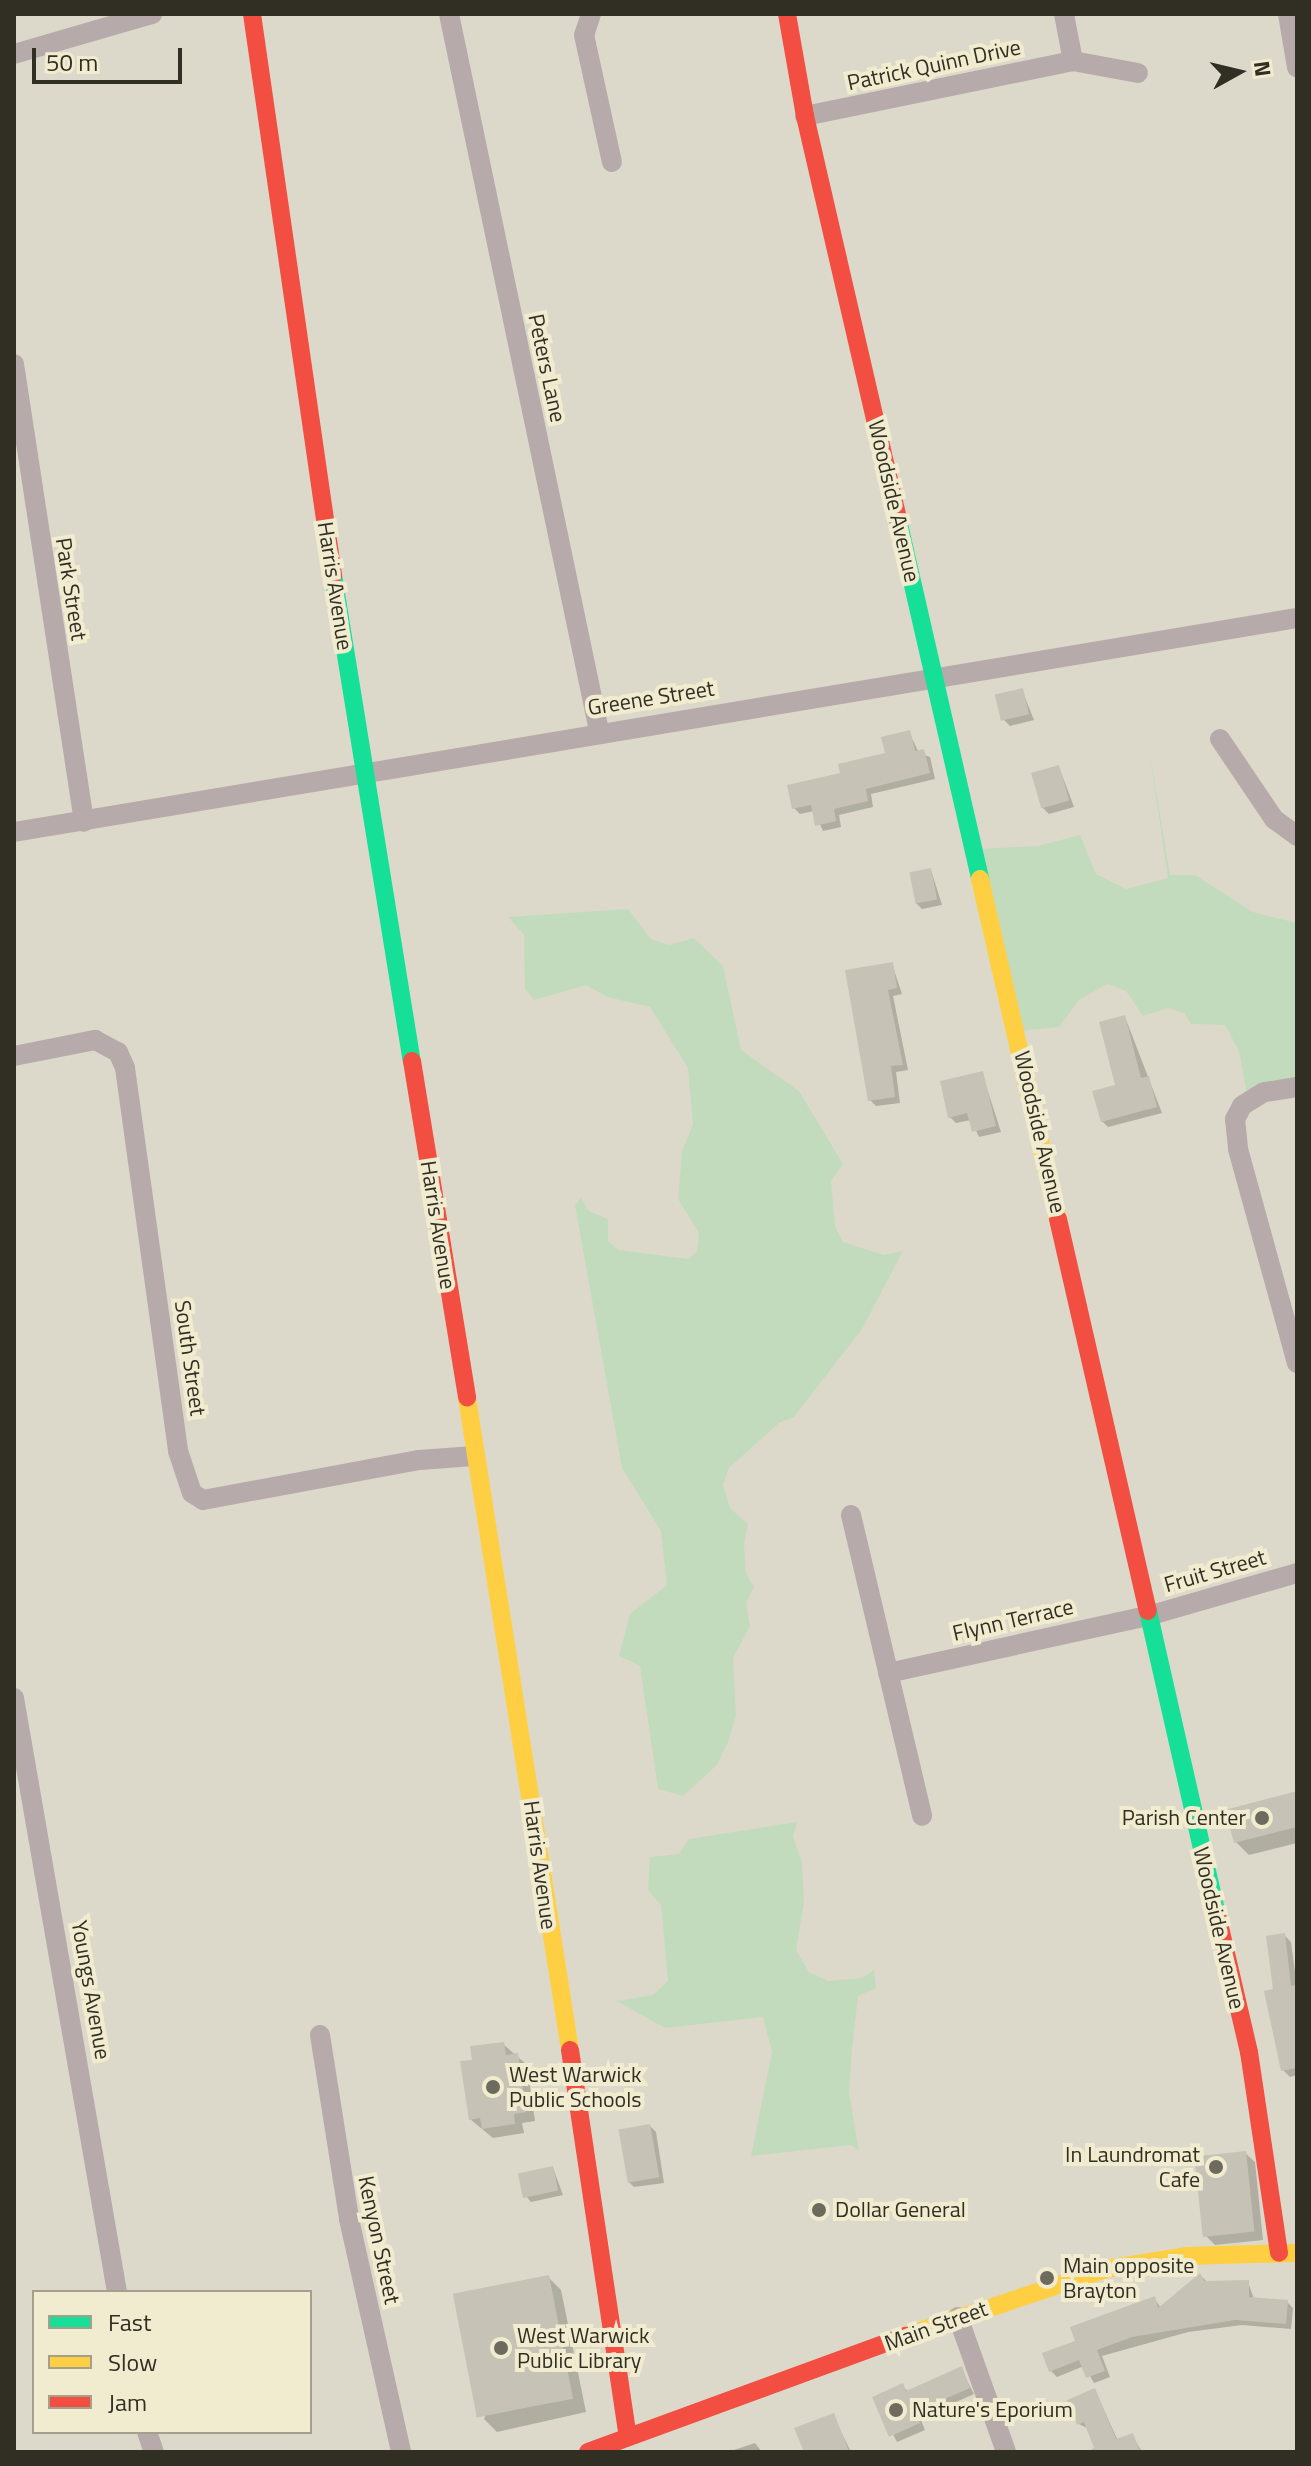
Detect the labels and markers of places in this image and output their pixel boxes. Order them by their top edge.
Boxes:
place label: Parish Center [1122,1805,1246,1831]
marker: Parish Center [1253,1809,1271,1827]
place label: West Warwick Public Schools [509,2061,642,2112]
marker: West Warwick Public Schools [484,2078,502,2096]
place label: In Laundromat Cafe [1065,2141,1200,2192]
marker: In Laundromat Cafe [1207,2158,1225,2176]
place label: Dollar General [835,2197,966,2223]
marker: Dollar General [810,2201,828,2219]
place label: Main opposite Brayton [1063,2252,1194,2304]
marker: Main opposite Brayton [1038,2269,1056,2287]
place label: West Warwick Public Library [517,2322,649,2374]
marker: West Warwick Public Library [492,2339,510,2357]
place label: Nature's Eporium [912,2397,1073,2423]
marker: Nature's Eporium [887,2401,905,2419]

